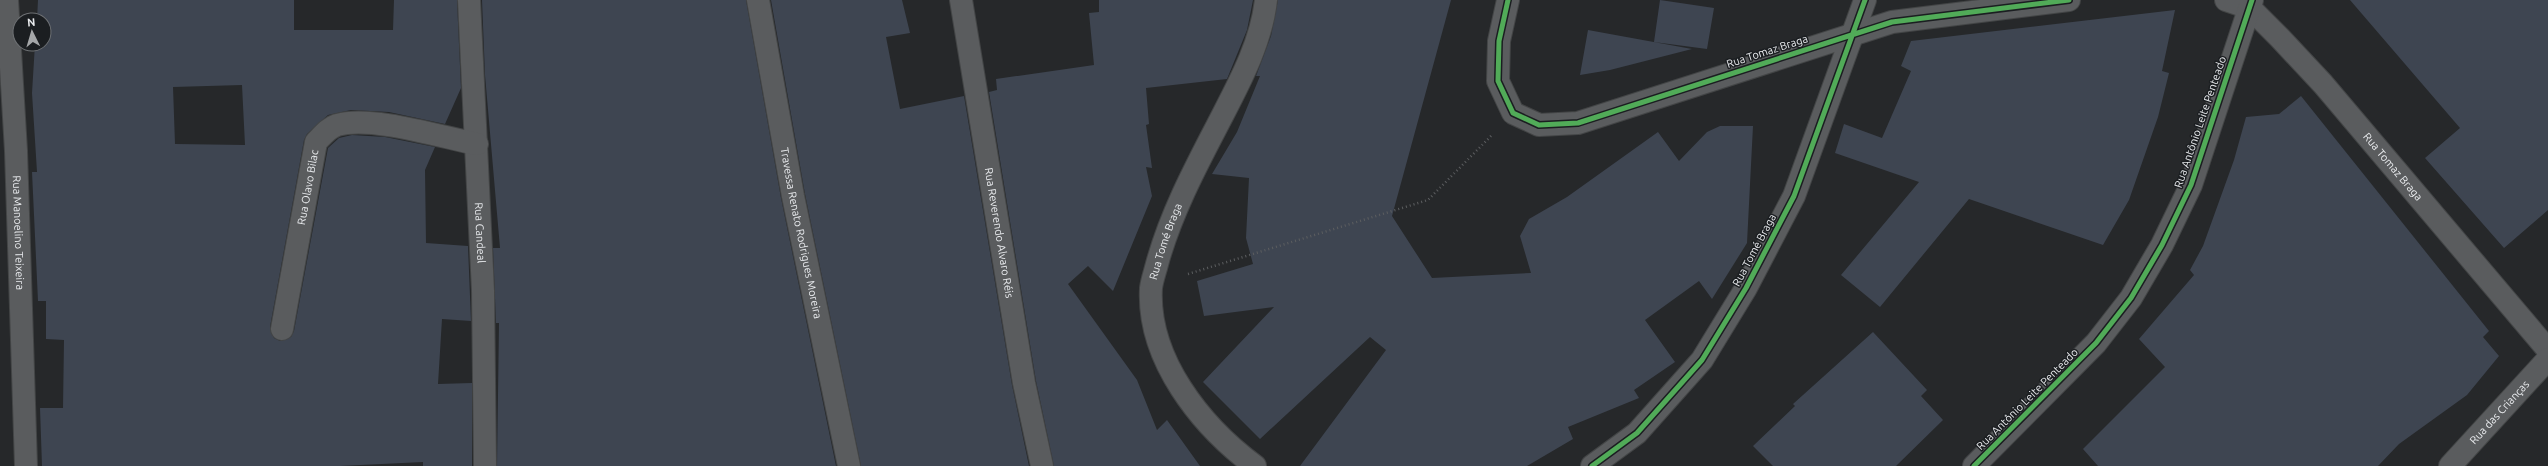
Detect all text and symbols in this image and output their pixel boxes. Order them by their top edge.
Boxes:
north arrow [12,12,52,52]
text: N [27,16,36,28]
street label: Rua Tomaz Braga [1725,32,1809,70]
street label: Rua Antônio Leite Penteado [2172,55,2228,189]
street label: Rua Tomaz Braga [2361,130,2425,203]
street label: Travessa Renato Rodrigues Moreira [778,146,824,320]
street label: Rua Olavo Bilac [295,149,320,226]
street label: Rua Reverendo Alvaro Réis [983,167,1016,299]
street label: Rua Manoelino Teixeira [11,175,26,290]
street label: Rua Tomé Braga [1147,201,1184,281]
street label: Rua Candeal [473,202,488,264]
street label: Rua Tomé Braga [1730,212,1778,288]
street label: Rua Antônio Leite Penteado [1974,346,2080,452]
street label: Rua das Crianças [2467,378,2532,446]

